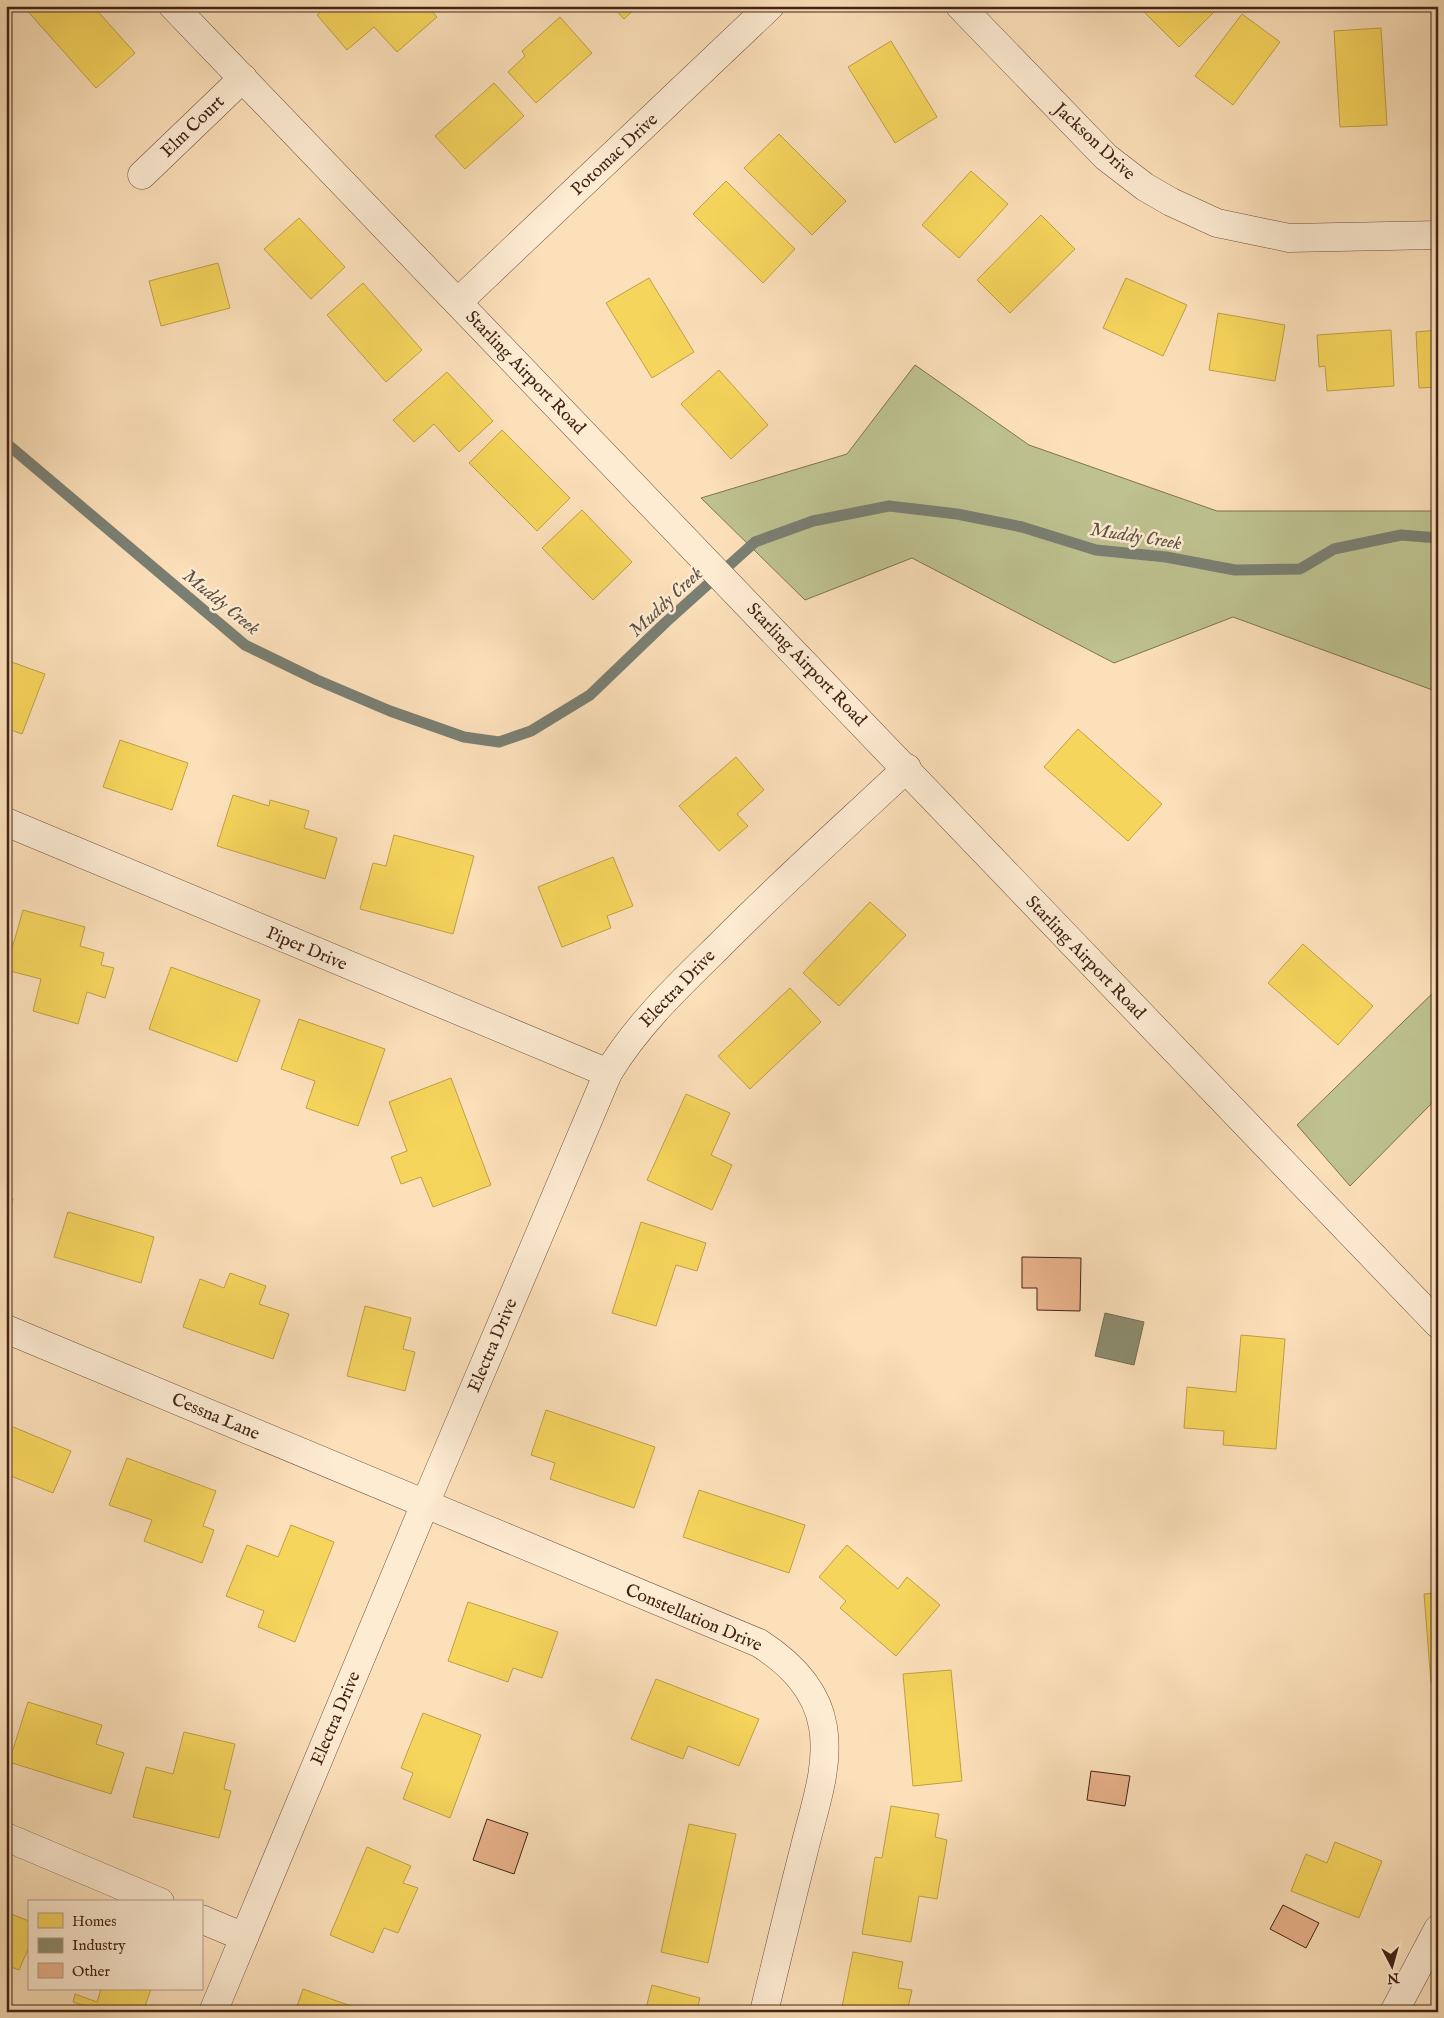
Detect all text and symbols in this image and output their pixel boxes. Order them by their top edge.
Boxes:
street label: Elm Court [156,91,230,163]
street label: Jackson Drive [1047,97,1140,186]
street label: Potomac Drive [567,109,663,201]
street label: Starling Airport Road [460,306,590,440]
water label: Muddy Creek [1088,518,1183,556]
water label: Muddy Creek [624,562,709,643]
water label: Muddy Creek [177,564,264,641]
street label: Starling Airport Road [741,598,871,732]
street label: Starling Airport Road [1020,891,1150,1025]
street label: Piper Drive [262,922,350,977]
street label: Electra Drive [635,945,721,1033]
street label: Electra Drive [463,1295,523,1396]
street label: Cessna Lane [168,1389,263,1446]
street label: Constellation Drive [621,1579,765,1658]
street label: Electra Drive [306,1668,366,1769]
legend [28,1900,202,1990]
text: Homes [72,1912,116,1931]
text: Industry [72,1936,126,1955]
north arrow [1366,1940,1416,1990]
text: Other [72,1962,110,1981]
text: N [1386,1968,1401,1988]

